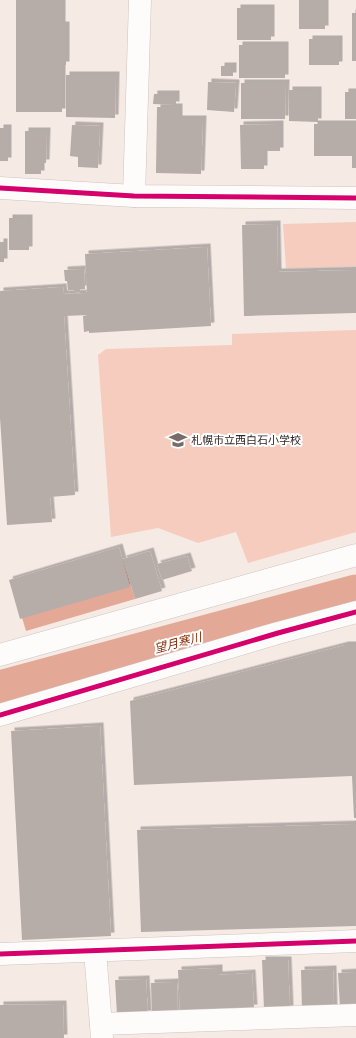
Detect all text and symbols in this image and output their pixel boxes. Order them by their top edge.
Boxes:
school or university icon: 札幌市立西白石小学校 [168,430,188,450]
place label: 札幌市立西白石小学校 [191,434,301,446]
water label: 望月寒川 [153,630,205,656]

